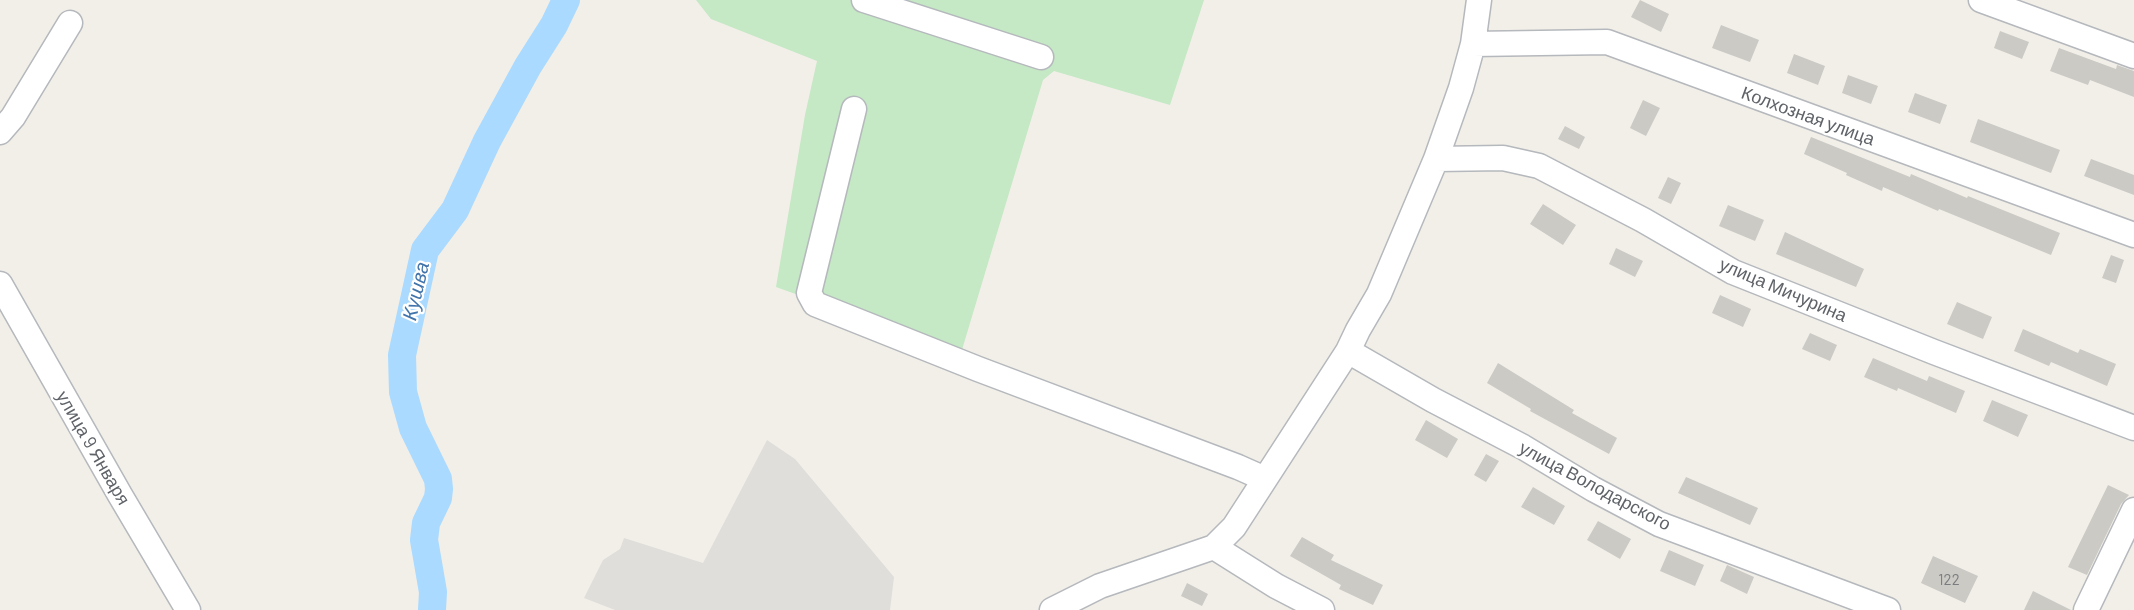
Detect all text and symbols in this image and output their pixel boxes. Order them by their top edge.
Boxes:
street label: Колхозная улица [1738,82,1878,150]
street label: улица Мичурина [1716,253,1850,327]
water label: Кушва [398,259,434,323]
street label: улица 9 Января [52,387,134,509]
street label: улица Володарского [1515,437,1675,535]
house number: 122 [1938,571,1960,589]

